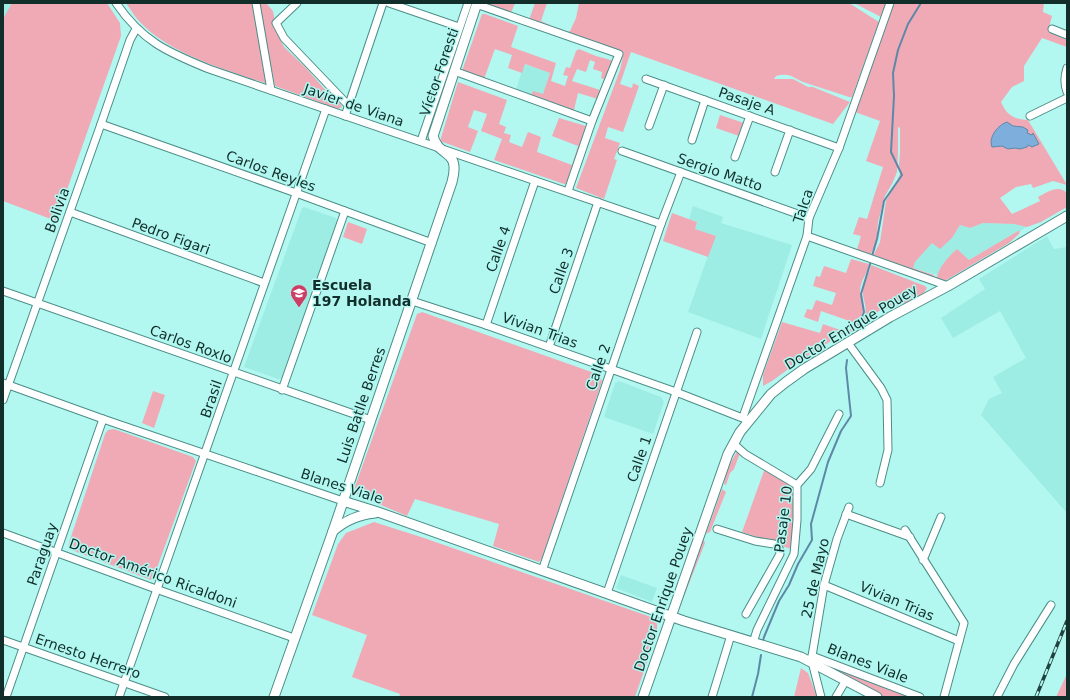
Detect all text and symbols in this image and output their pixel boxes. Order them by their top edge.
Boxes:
street label: Víctor Foresti [416,26,462,118]
street label: Javier de Viana [301,80,406,130]
street label: Pasaje A [717,84,778,118]
street label: Carlos Reyles [224,147,318,195]
street label: Sergio Matto [675,150,765,194]
street label: Bolivia [41,185,73,235]
street label: Talca [790,187,816,226]
street label: Pedro Figari [130,214,212,258]
street label: Calle 4 [483,224,513,274]
street label: Calle 3 [546,246,576,296]
place label: Escuela 197 Holanda [312,277,411,309]
street label: Doctor Enrique Pouey [782,281,920,373]
school or university icon: Escuela 197 Holanda [289,283,309,308]
street label: Vivian Trias [500,309,580,351]
street label: Carlos Roxlo [148,322,234,366]
street label: Calle 2 [583,342,613,392]
street label: Luis Batlle Berres [334,345,388,465]
street label: Brasil [197,378,225,420]
street label: Calle 1 [624,434,654,484]
street label: Blanes Viale [299,465,385,507]
street label: Pasaje 10 [771,485,795,553]
street label: Paraguay [24,520,60,588]
street label: Doctor Enrique Pouey [631,525,695,673]
street label: Doctor Américo Ricaldoni [67,535,239,611]
street label: 25 de Mayo [798,536,832,620]
street label: Vivian Trias [857,578,937,624]
street label: Ernesto Herrero [33,630,143,682]
street label: Blanes Viale [825,640,911,686]

